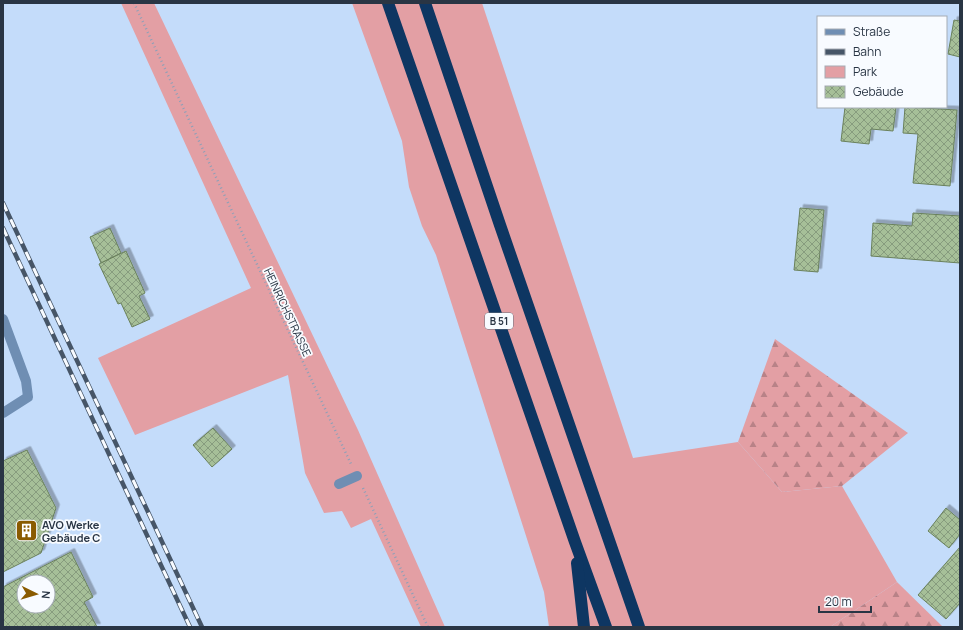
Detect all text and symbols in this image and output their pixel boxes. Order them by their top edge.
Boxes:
legend [817,16,947,108]
text: Straße [853,23,890,40]
text: Bahn [853,43,881,60]
text: Park [853,63,878,80]
text: Gebäude [853,83,904,100]
street label: HEINRICHSTRASSE [261,265,315,359]
road number: B 51 [485,313,513,329]
building icon: AVO Werke Gebäude C [13,517,39,543]
place label: AVO Werke Gebäude C [42,517,100,545]
north arrow [16,574,56,614]
scale bar [819,588,871,614]
text: N [39,590,54,600]
text: 20 m [825,593,852,610]

